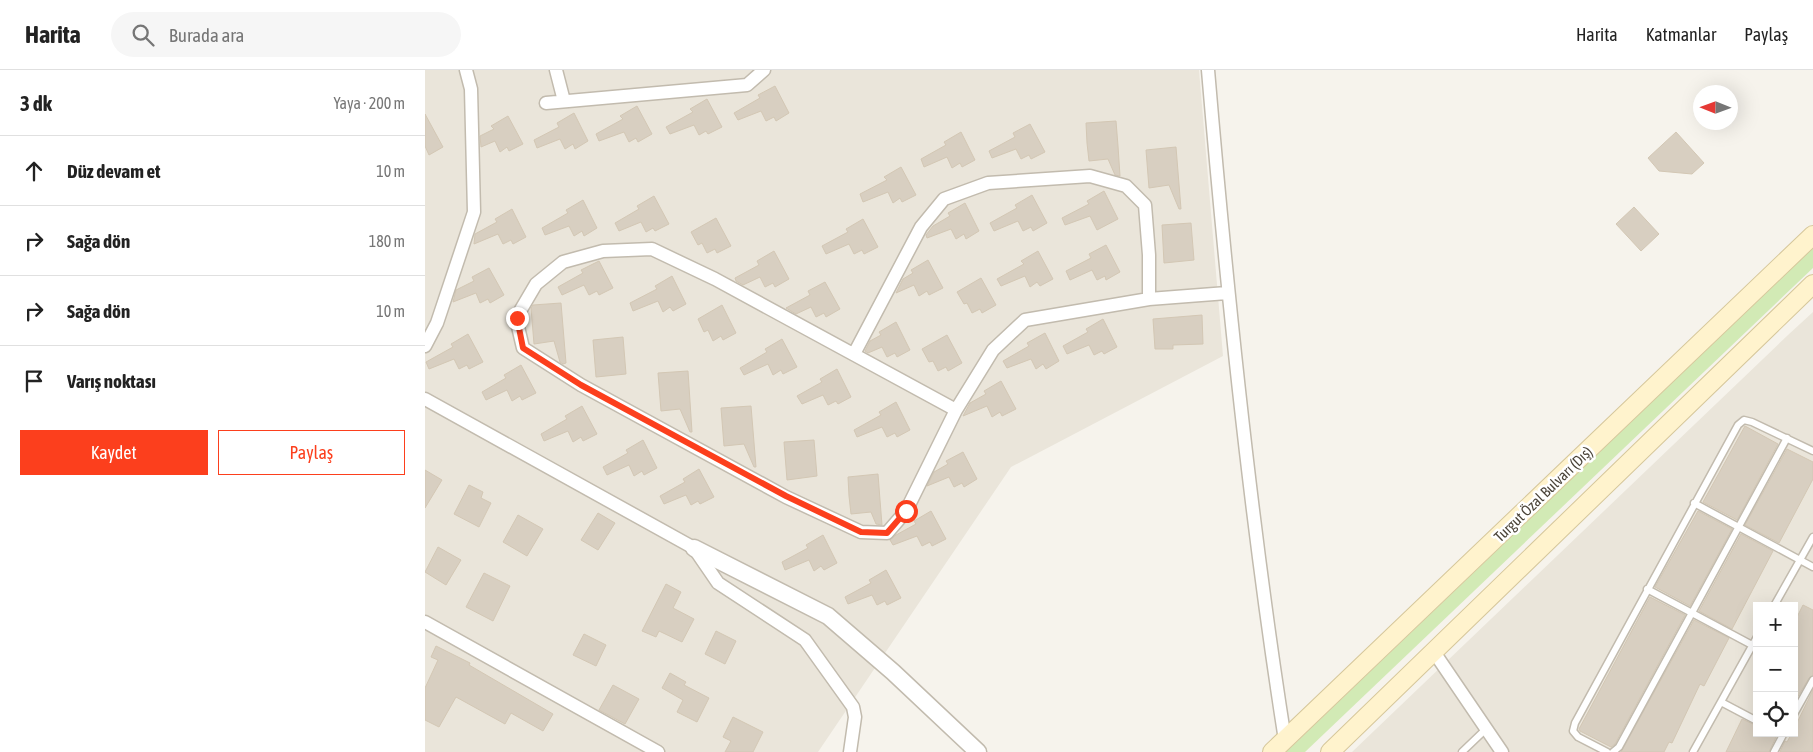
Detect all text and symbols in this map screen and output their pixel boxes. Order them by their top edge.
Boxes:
search box [111,12,461,57]
text: Harita [25,21,81,48]
icon: search [129,21,157,49]
text: Burada ara [169,24,244,46]
text: Harita [1576,24,1618,45]
text: Katmanlar [1646,24,1716,45]
text: Paylaş [1744,24,1788,45]
north arrow [1693,85,1738,130]
text: 3 dk [20,91,52,115]
text: Yaya · 200 m [333,94,405,112]
icon: ahead [20,157,48,185]
text: Düz devam et [67,160,161,182]
text: 10 m [376,162,405,180]
icon: right [20,227,48,255]
text: Sağa dön [67,230,130,252]
text: 180 m [369,232,405,250]
icon: right [20,297,48,325]
text: Sağa dön [67,300,130,322]
text: 10 m [376,302,405,320]
route end [506,307,529,330]
icon: arrive [20,367,48,395]
text: Varış noktası [67,370,156,392]
button: Kaydet [20,430,208,475]
button: Paylaş [218,430,405,475]
street label: Turgut Özal Bulvarı (Dış) [1490,443,1596,545]
route start [895,500,918,523]
map controls [1753,602,1798,737]
button: + [1753,602,1798,647]
button: − [1753,647,1798,692]
button: locate [1753,692,1798,737]

